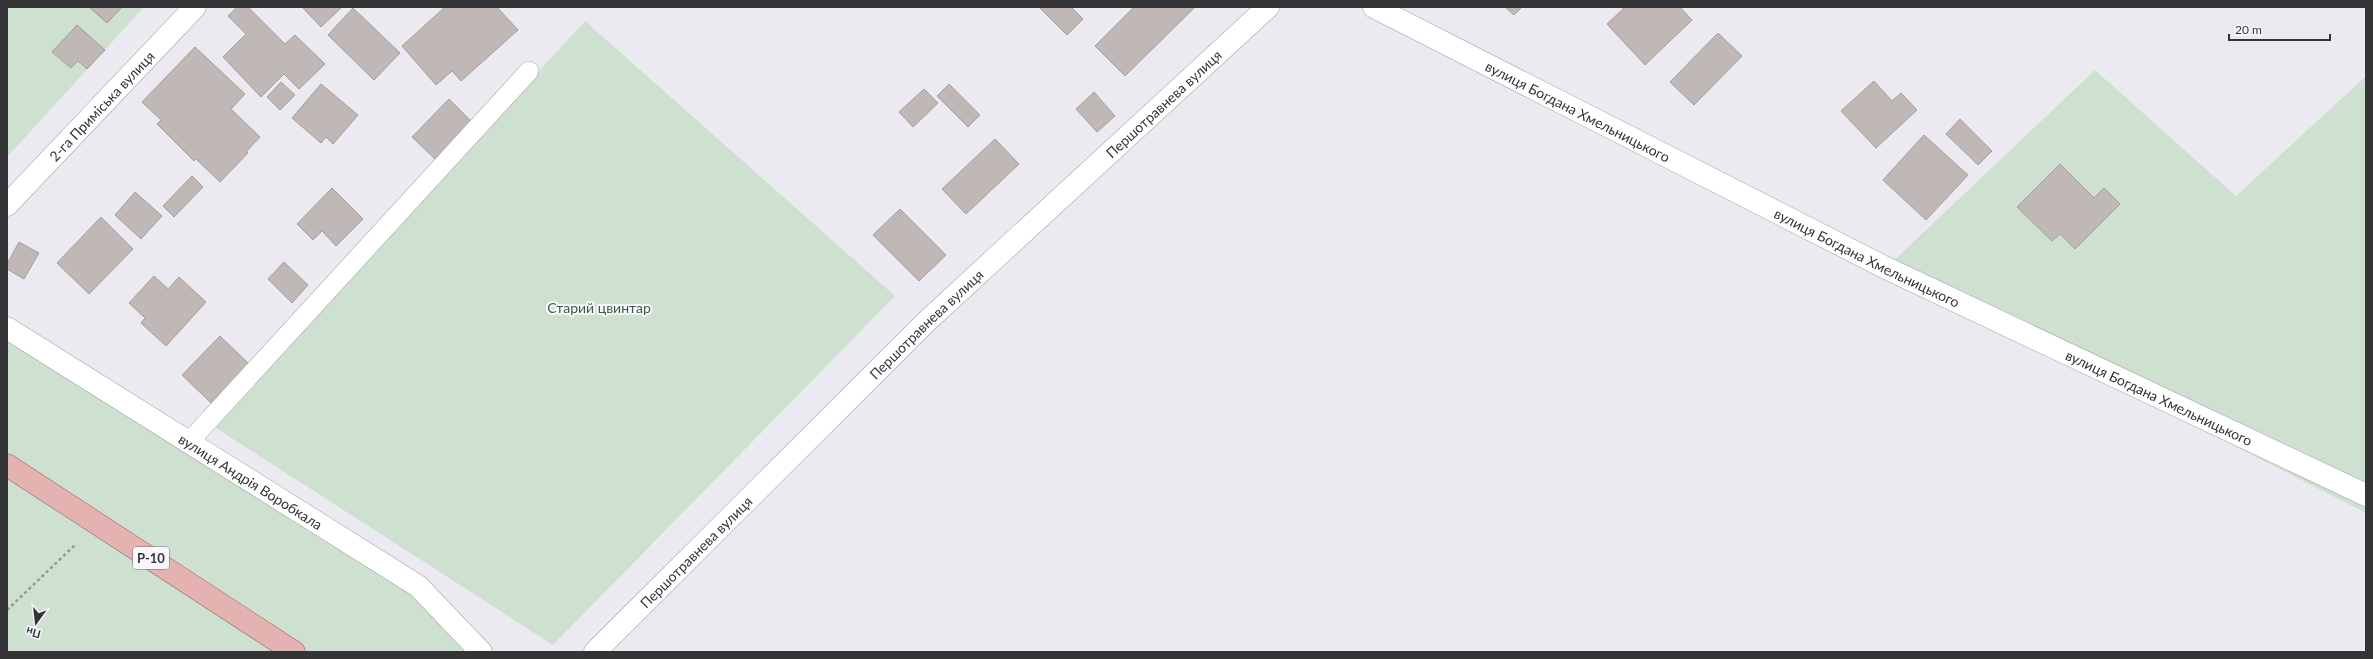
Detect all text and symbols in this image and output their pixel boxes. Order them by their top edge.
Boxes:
scale bar [2229,16,2330,42]
text: 20 m [2235,22,2262,37]
street label: Першотравнева вулиця [1102,46,1225,161]
street label: 2-га Приміська вулиця [45,47,157,164]
street label: вулиця Богдана Хмельницького [1483,57,1673,165]
street label: вулиця Богдана Хмельницького [1772,204,1963,310]
street label: Першотравнева вулиця [865,265,986,382]
park label: Старий цвинтар [547,299,651,316]
street label: вулиця Богдана Хмельницького [2063,346,2256,449]
street label: вулиця Андрія Воробкала [176,430,326,533]
street label: Першотравнева вулиця [636,492,755,611]
road number: Р-10 [133,547,169,569]
north arrow [16,603,56,643]
text: Пн [25,625,42,641]

